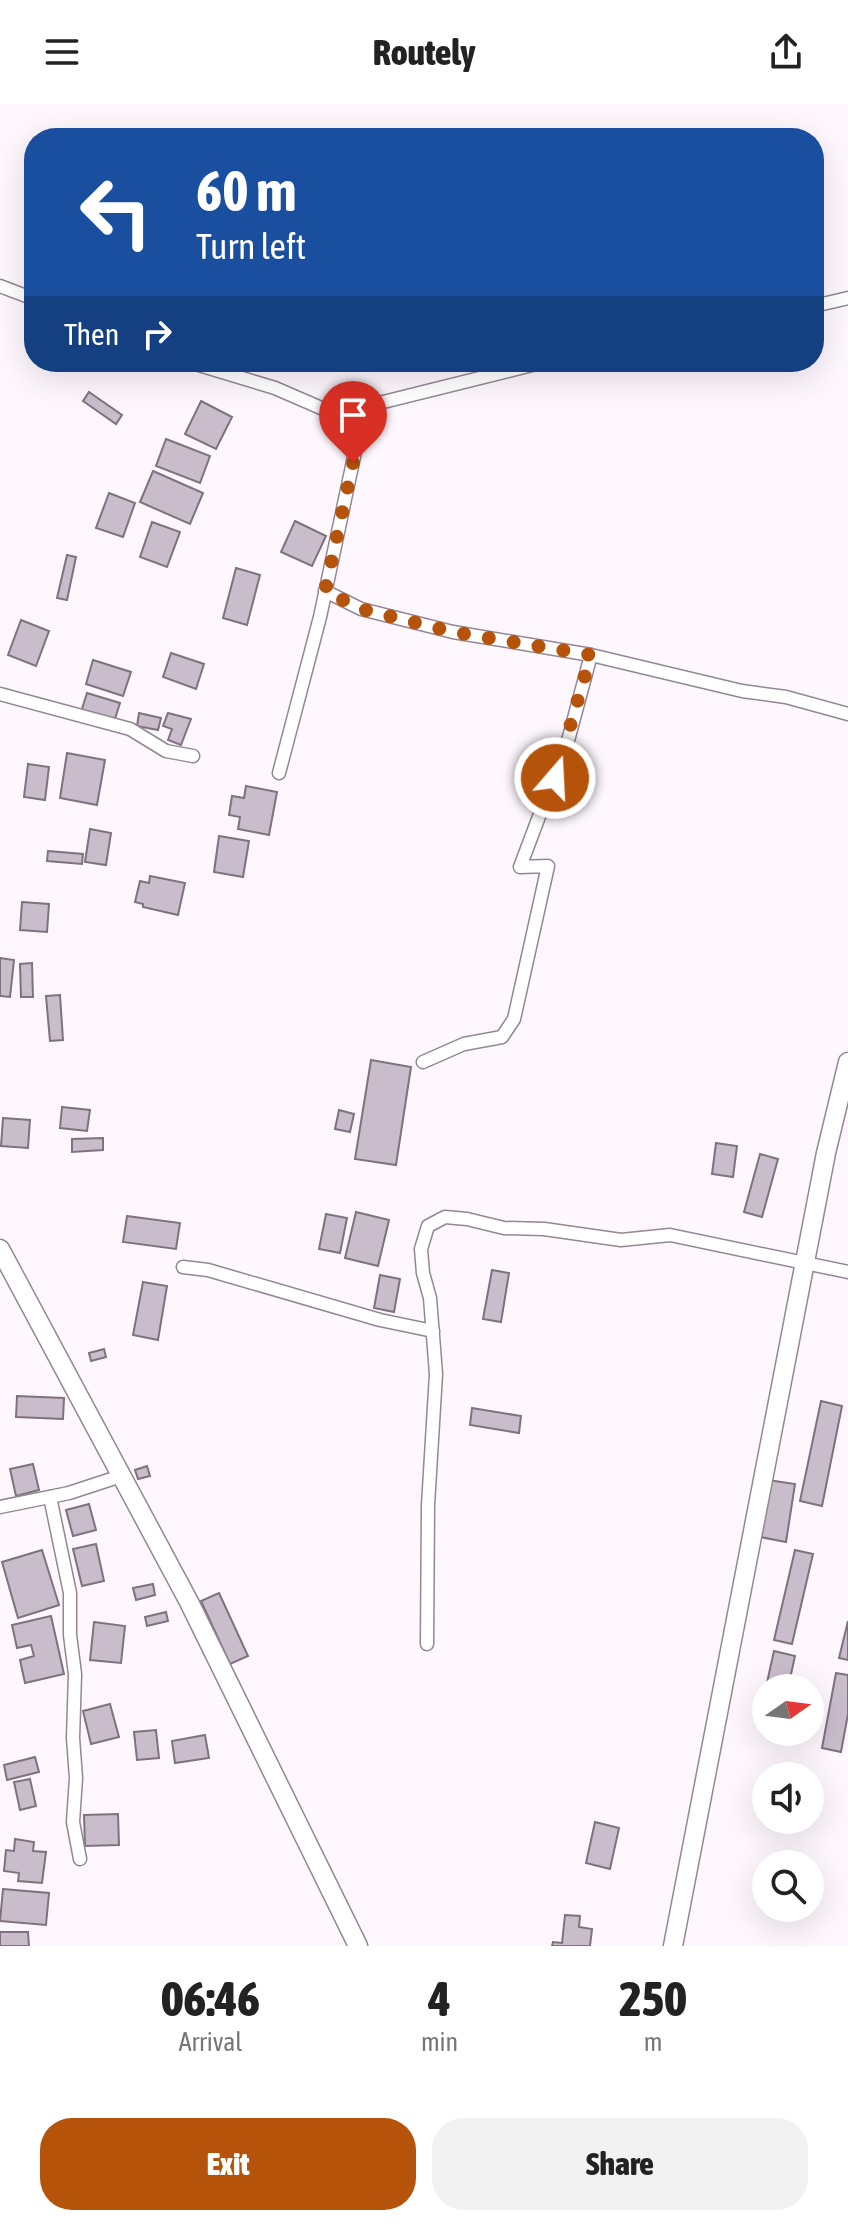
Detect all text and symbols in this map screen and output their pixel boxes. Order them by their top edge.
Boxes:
icon: menu [40,30,84,74]
icon: share [764,30,808,74]
text: Routely [373,31,475,73]
text: 60 m [196,159,297,223]
icon: left [64,160,168,264]
text: Turn left [196,225,306,267]
icon: right [135,312,179,356]
text: Then [64,317,119,351]
pin [319,381,387,463]
icon: arrive [331,393,375,437]
position arrow [513,736,597,820]
north arrow [752,1674,824,1746]
map controls [752,1674,824,1922]
button: sound [752,1762,824,1834]
button: search [752,1850,824,1922]
text: 06:46 [161,1971,260,2026]
text: 4 [428,1971,451,2026]
text: 250 [619,1971,687,2026]
text: Arrival [179,2027,242,2057]
text: min [421,2027,458,2057]
text: m [644,2027,662,2057]
button: Exit [40,2118,416,2210]
button: Share [432,2118,808,2210]

